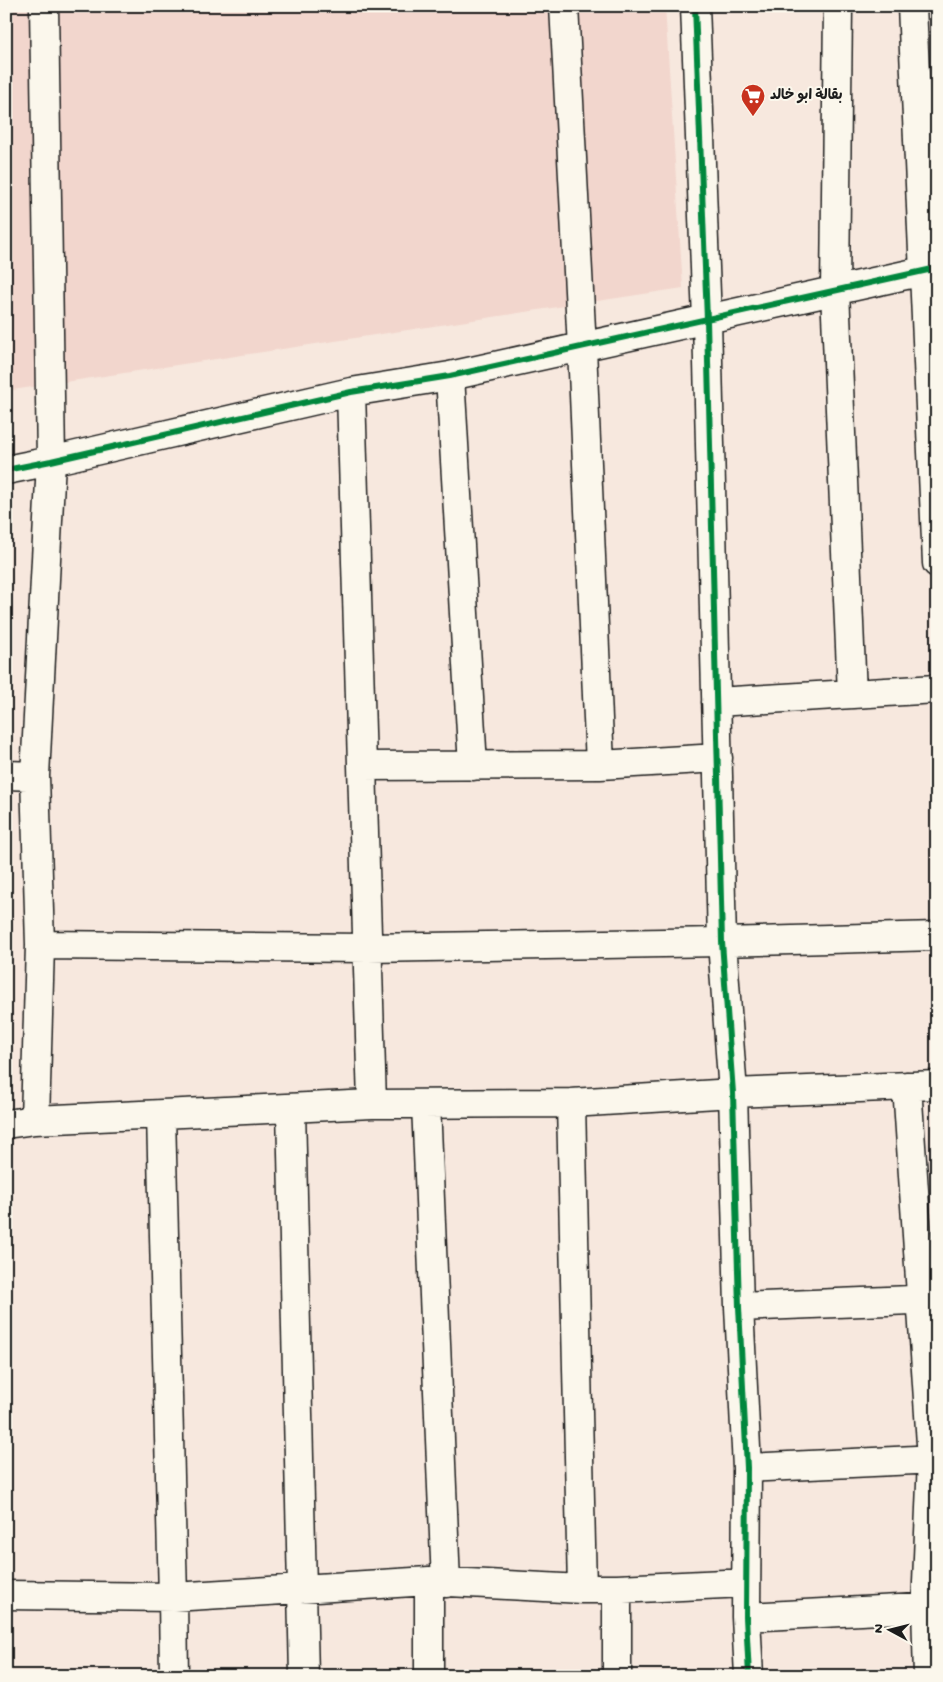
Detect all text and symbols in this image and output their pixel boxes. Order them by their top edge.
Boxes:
supermarket icon: بقالة ابو خالد [740,83,766,117]
place label: بقالة ابو خالد [770,88,842,105]
north arrow [866,1604,916,1654]
text: N [871,1623,889,1634]

